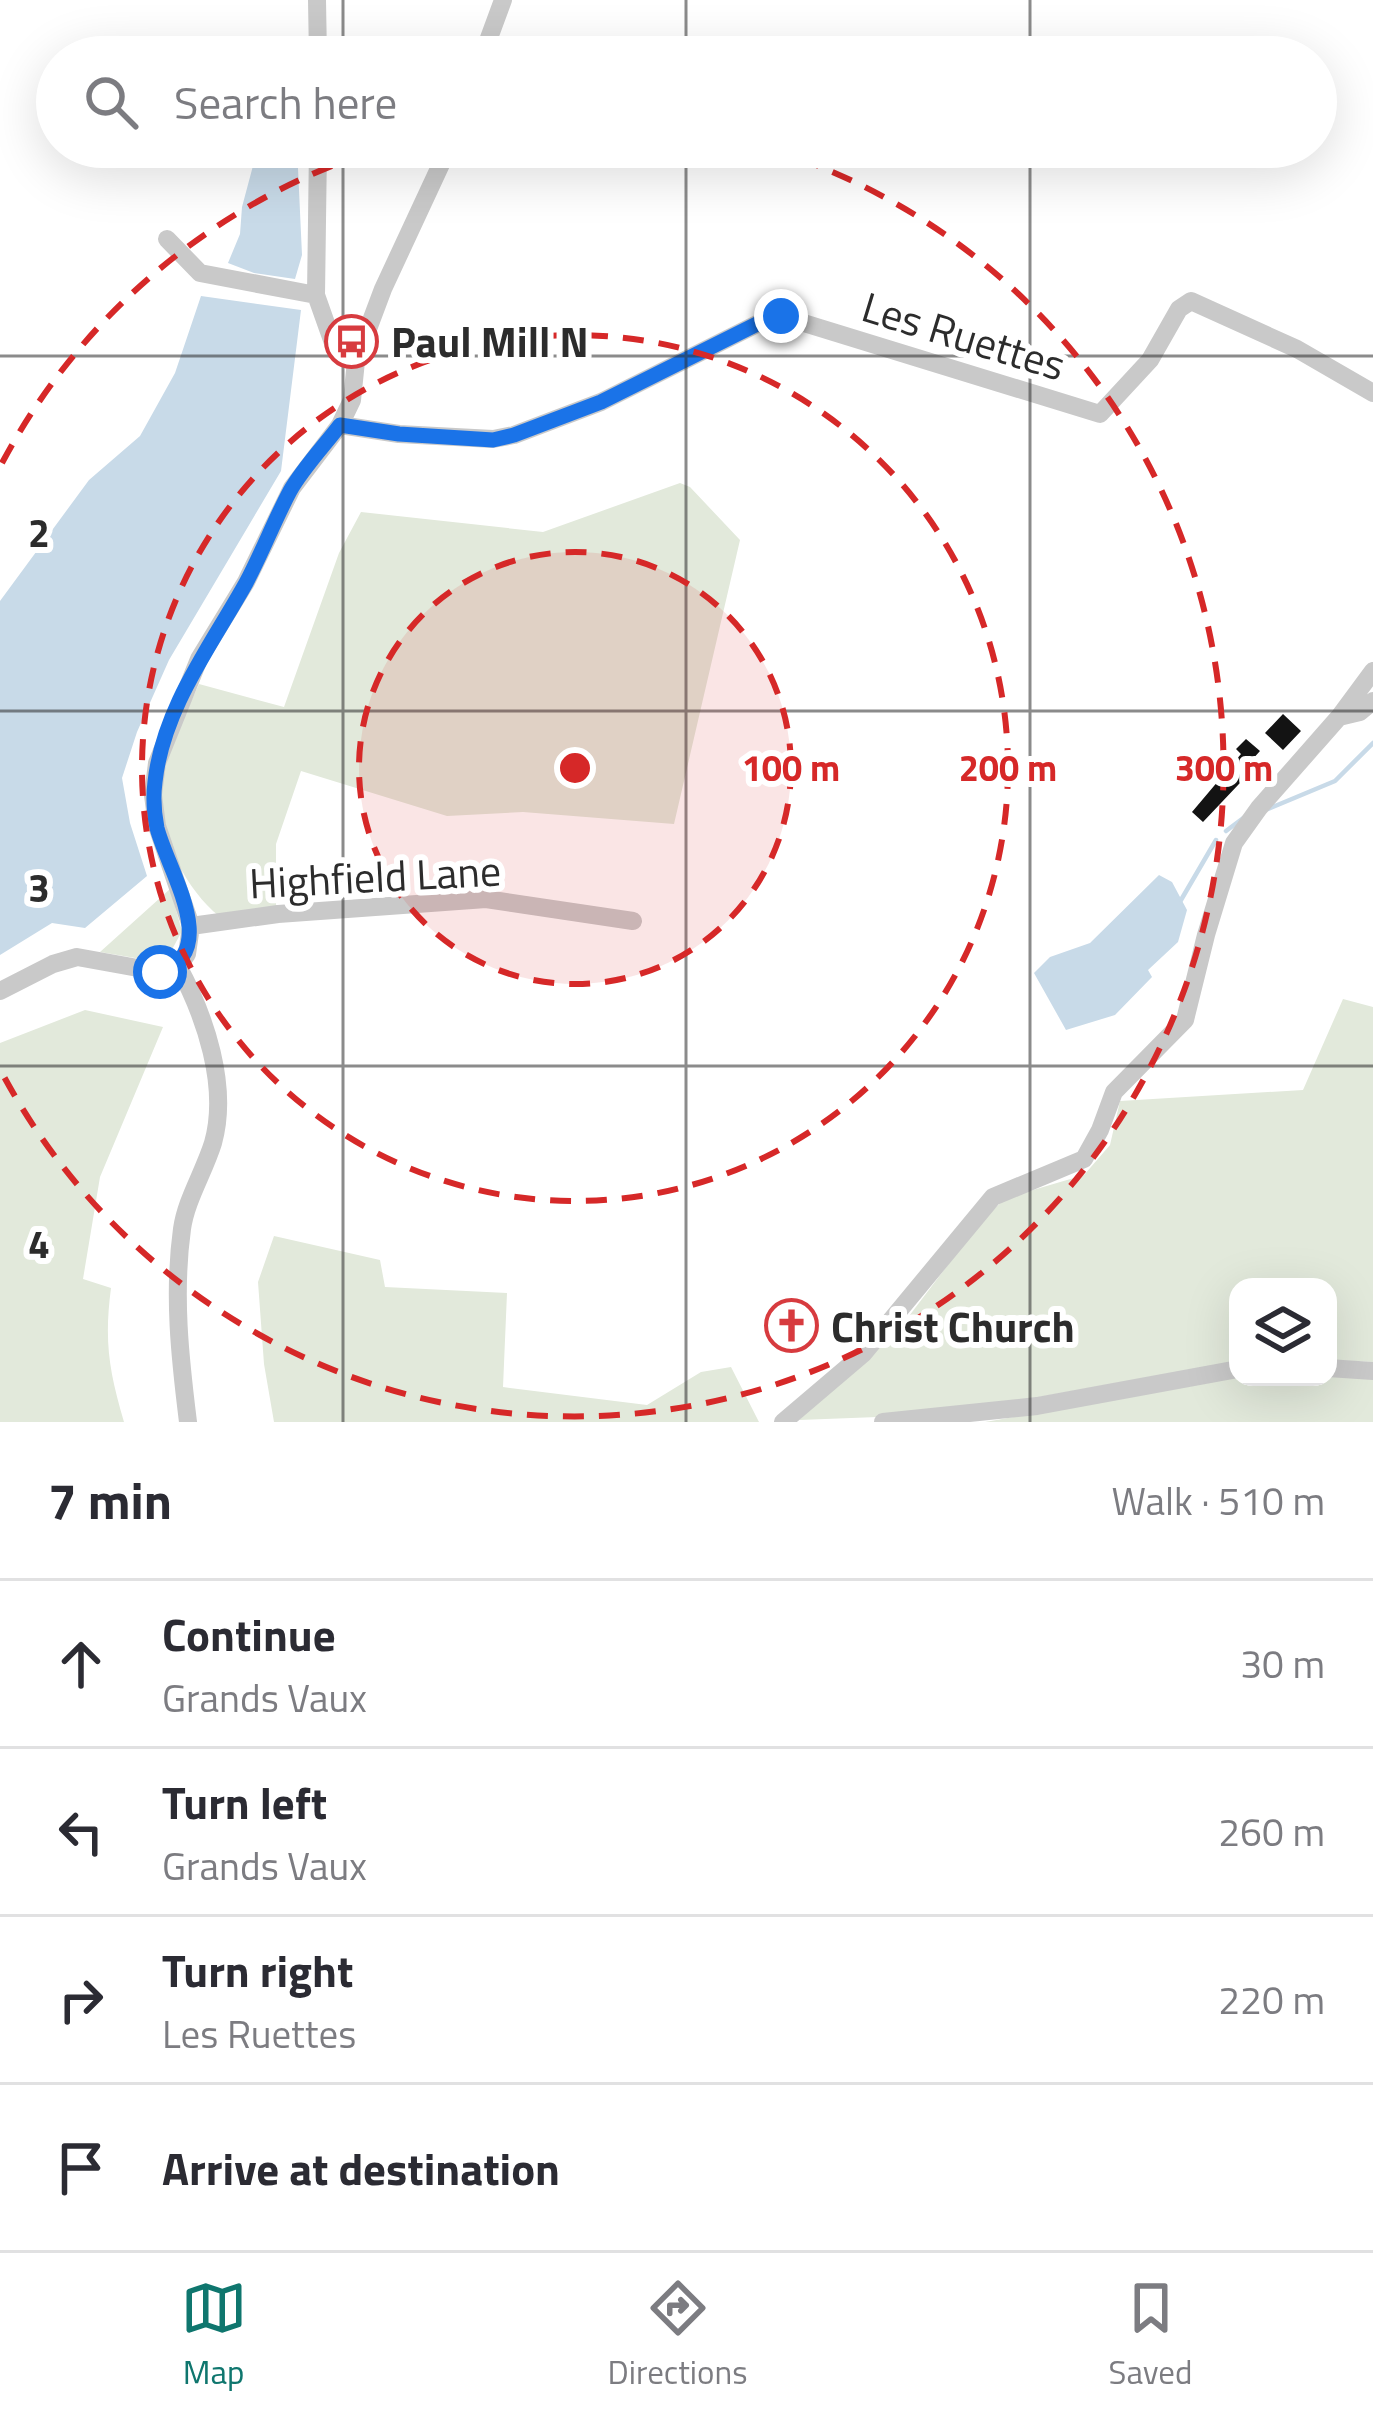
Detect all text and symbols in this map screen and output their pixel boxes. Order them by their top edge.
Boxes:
search box [36,36,1337,168]
text: Search here [174,68,397,136]
icon: search [78,69,144,135]
street label: Les Ruettes [855,274,1073,396]
route end [754,289,808,343]
place label: Paul Mill N [391,309,589,373]
bus stop icon: Paul Mill N [324,313,380,369]
text: 2 [28,503,50,562]
text: 100 m [742,740,840,795]
text: 200 m [959,740,1057,795]
text: 300 m [1175,740,1273,795]
centre of rings [554,747,596,789]
street label: Highfield Lane [247,837,503,915]
text: 3 [28,858,50,917]
route start [133,945,187,999]
text: 4 [28,1214,50,1273]
map controls [1229,1278,1337,1386]
button: layers [1229,1278,1337,1386]
place label: Christ Church [831,1294,1075,1358]
church icon: Christ Church [764,1298,820,1354]
text: 7 min [48,1461,172,1539]
text: Walk · 510 m [1111,1471,1325,1530]
text: Continue [162,1600,336,1668]
icon: ahead [48,1631,114,1697]
text: 30 m [1240,1634,1325,1693]
text: Grands Vaux [162,1668,367,1727]
text: Turn left [162,1768,327,1836]
icon: left [48,1799,114,1865]
text: 260 m [1218,1802,1325,1861]
text: Grands Vaux [162,1836,367,1895]
text: Turn right [162,1936,353,2004]
icon: right [48,1967,114,2033]
text: 220 m [1218,1970,1325,2029]
text: Les Ruettes [162,2004,356,2063]
text: Arrive at destination [162,2134,560,2202]
icon: arrive [48,2135,114,2201]
tab: Map [181,2275,247,2397]
tab: Directions [608,2275,748,2397]
tab: Saved [1109,2275,1192,2397]

